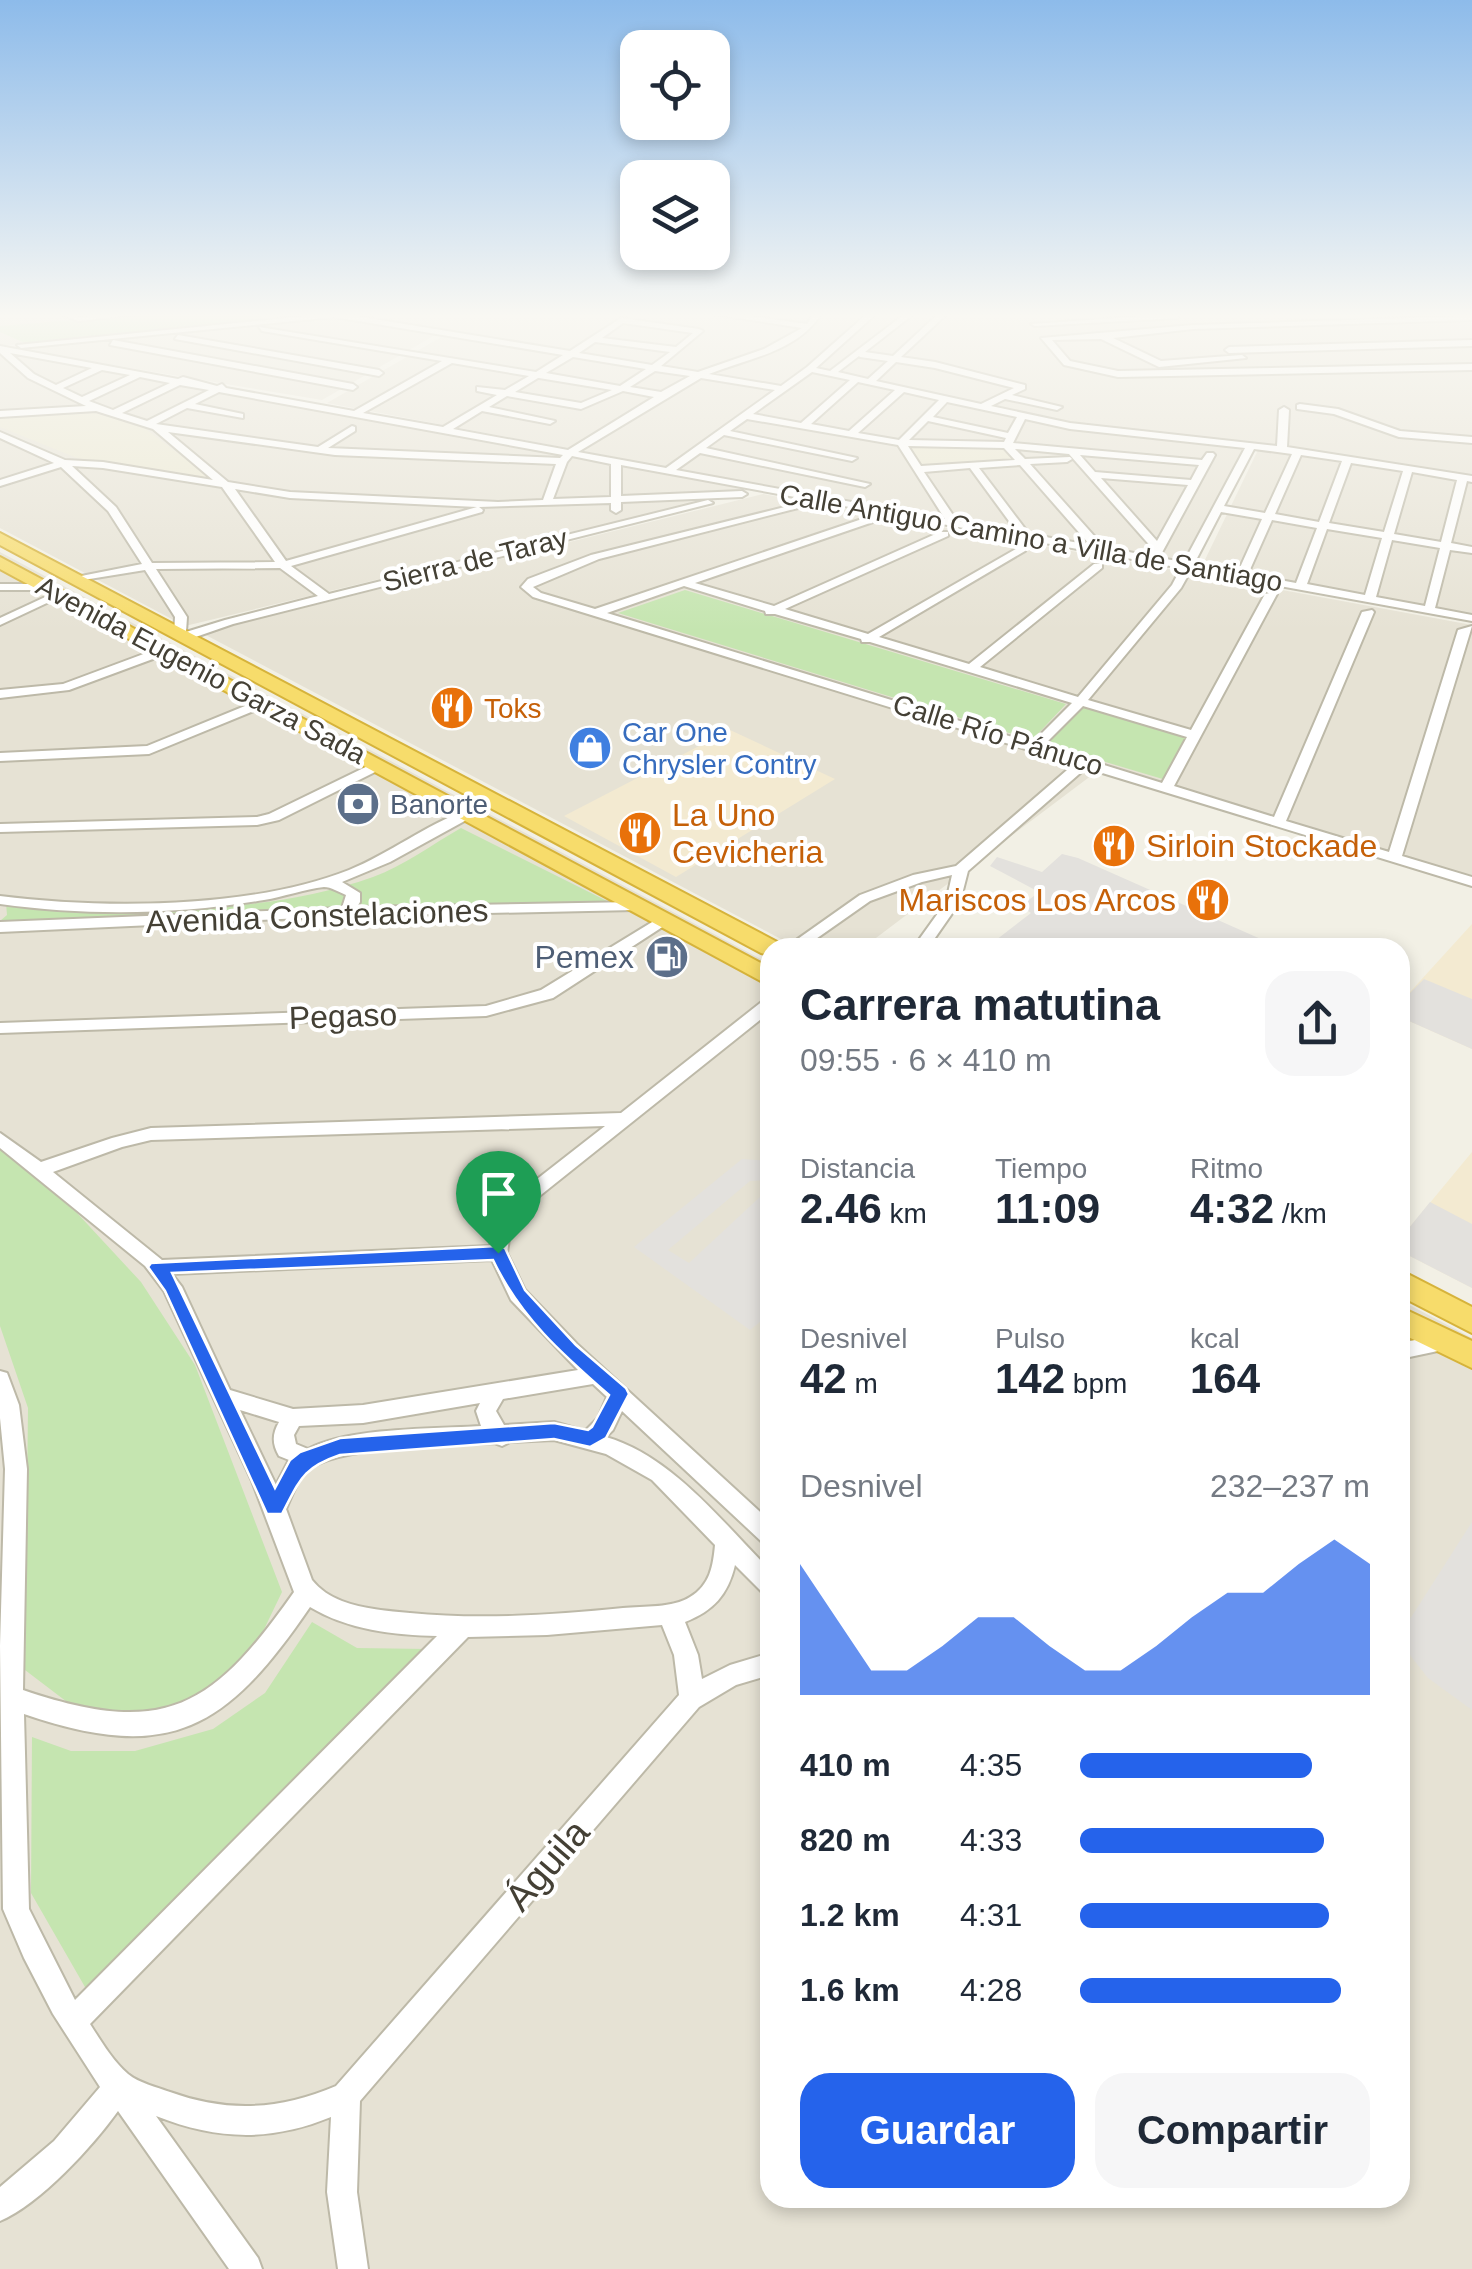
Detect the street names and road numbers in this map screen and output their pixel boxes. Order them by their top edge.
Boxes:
street label: Calle Antiguo Camino a Villa de Santiago [777,478,1285,598]
street label: Sierra de Taray [379,522,571,598]
street label: Avenida Eugenio Garza Sada [31,570,371,770]
street label: Calle Río Pánuco [889,688,1107,782]
street label: Avenida Constelaciones [145,892,489,940]
street label: Pegaso [288,996,398,1036]
street label: Águila [496,1811,598,1919]

